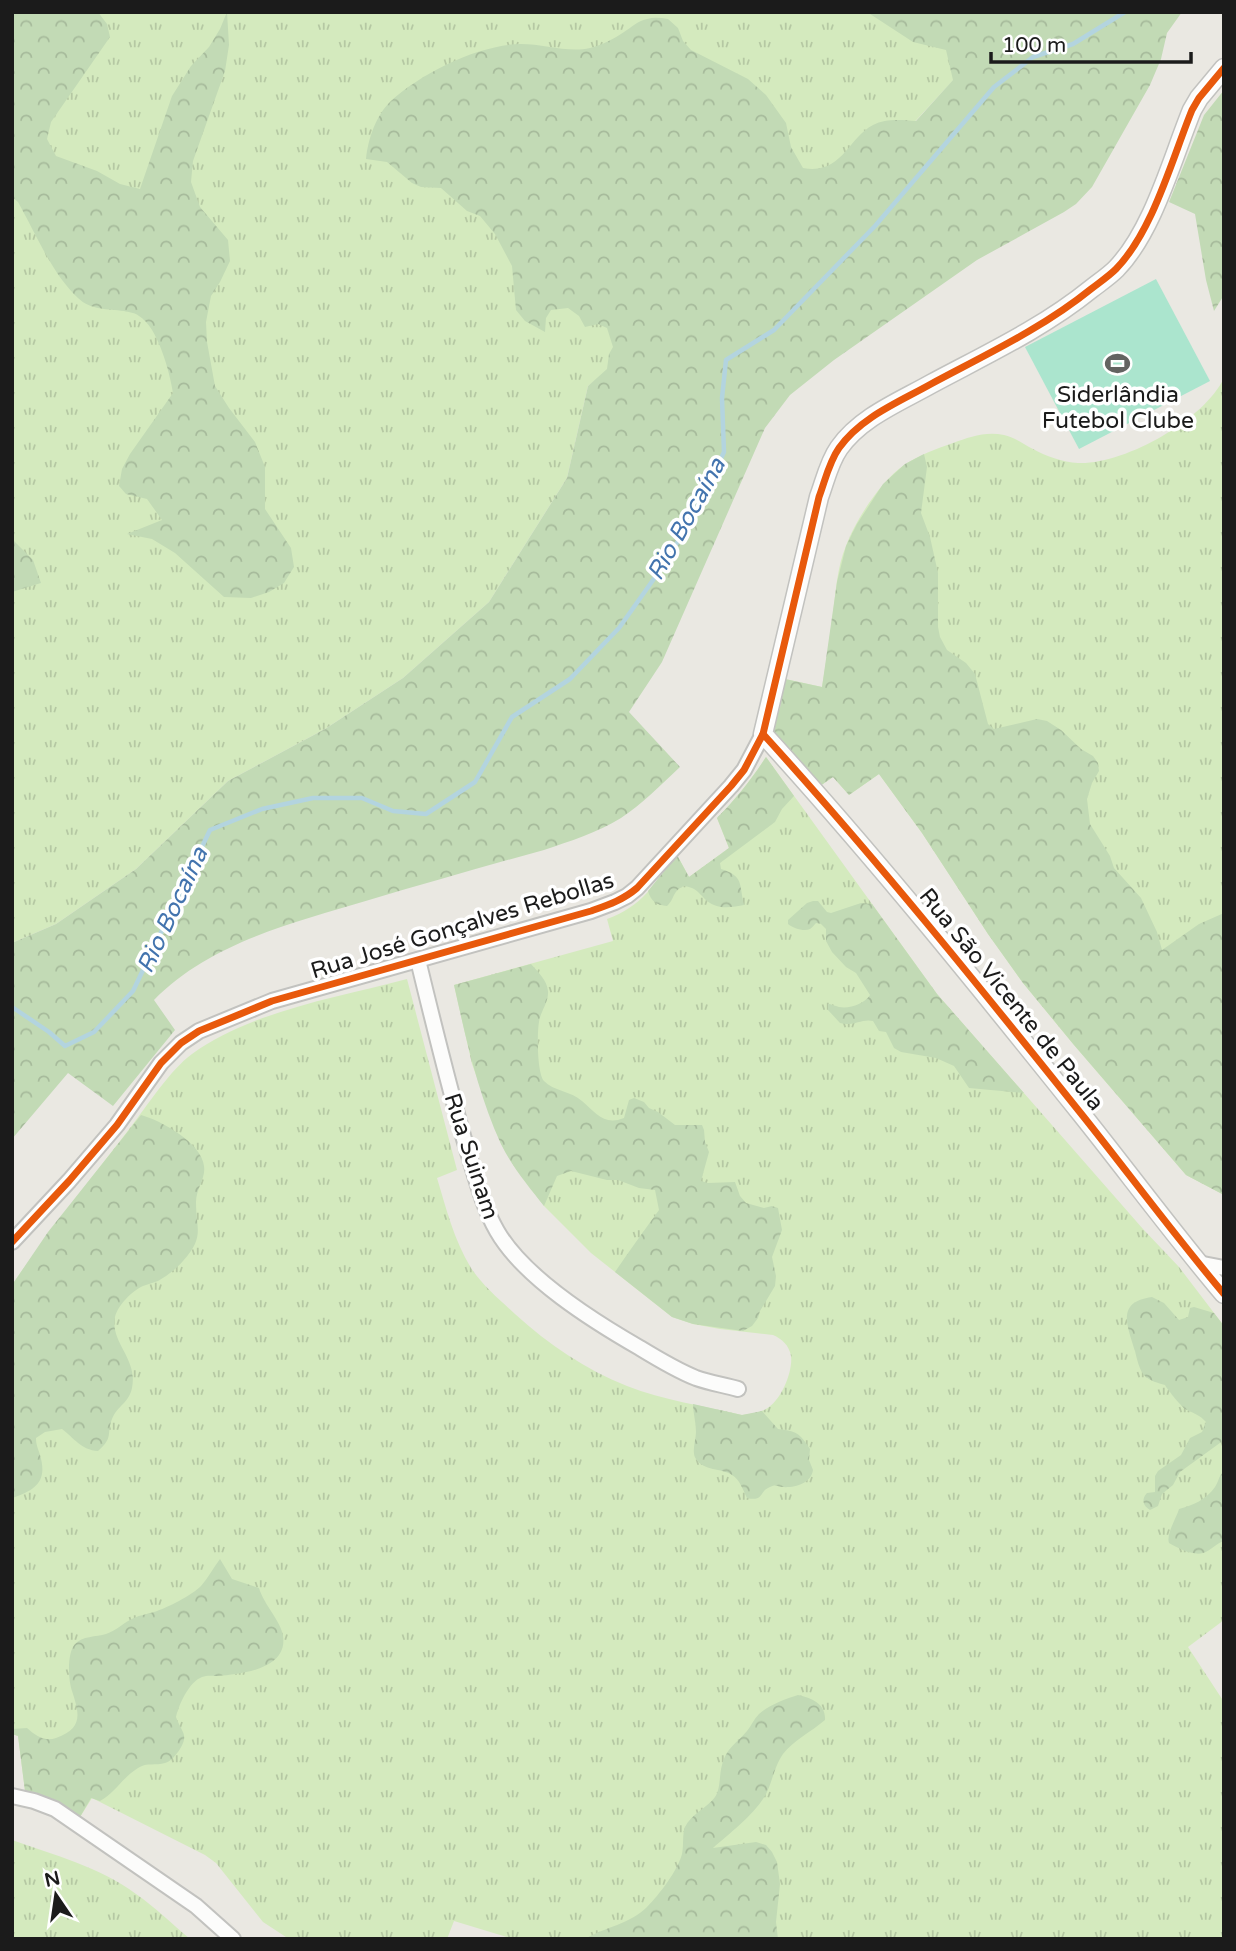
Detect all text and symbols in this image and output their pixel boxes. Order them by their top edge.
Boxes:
scale bar [991,21,1190,65]
text: 100 m [1002,33,1066,58]
sports icon: Siderlândia Futebol Clube [1104,350,1132,378]
place label: Siderlândia Futebol Clube [1042,381,1194,435]
water label: Rio Bocaína [641,453,732,585]
water label: Rio Bocaína [131,842,214,978]
street label: Rua José Gonçalves Rebollas [307,866,617,986]
street label: Rua São Vicente de Paula [913,883,1110,1117]
street label: Rua Suinam [437,1090,505,1223]
north arrow [21,1860,91,1930]
text: N [42,1867,62,1892]

